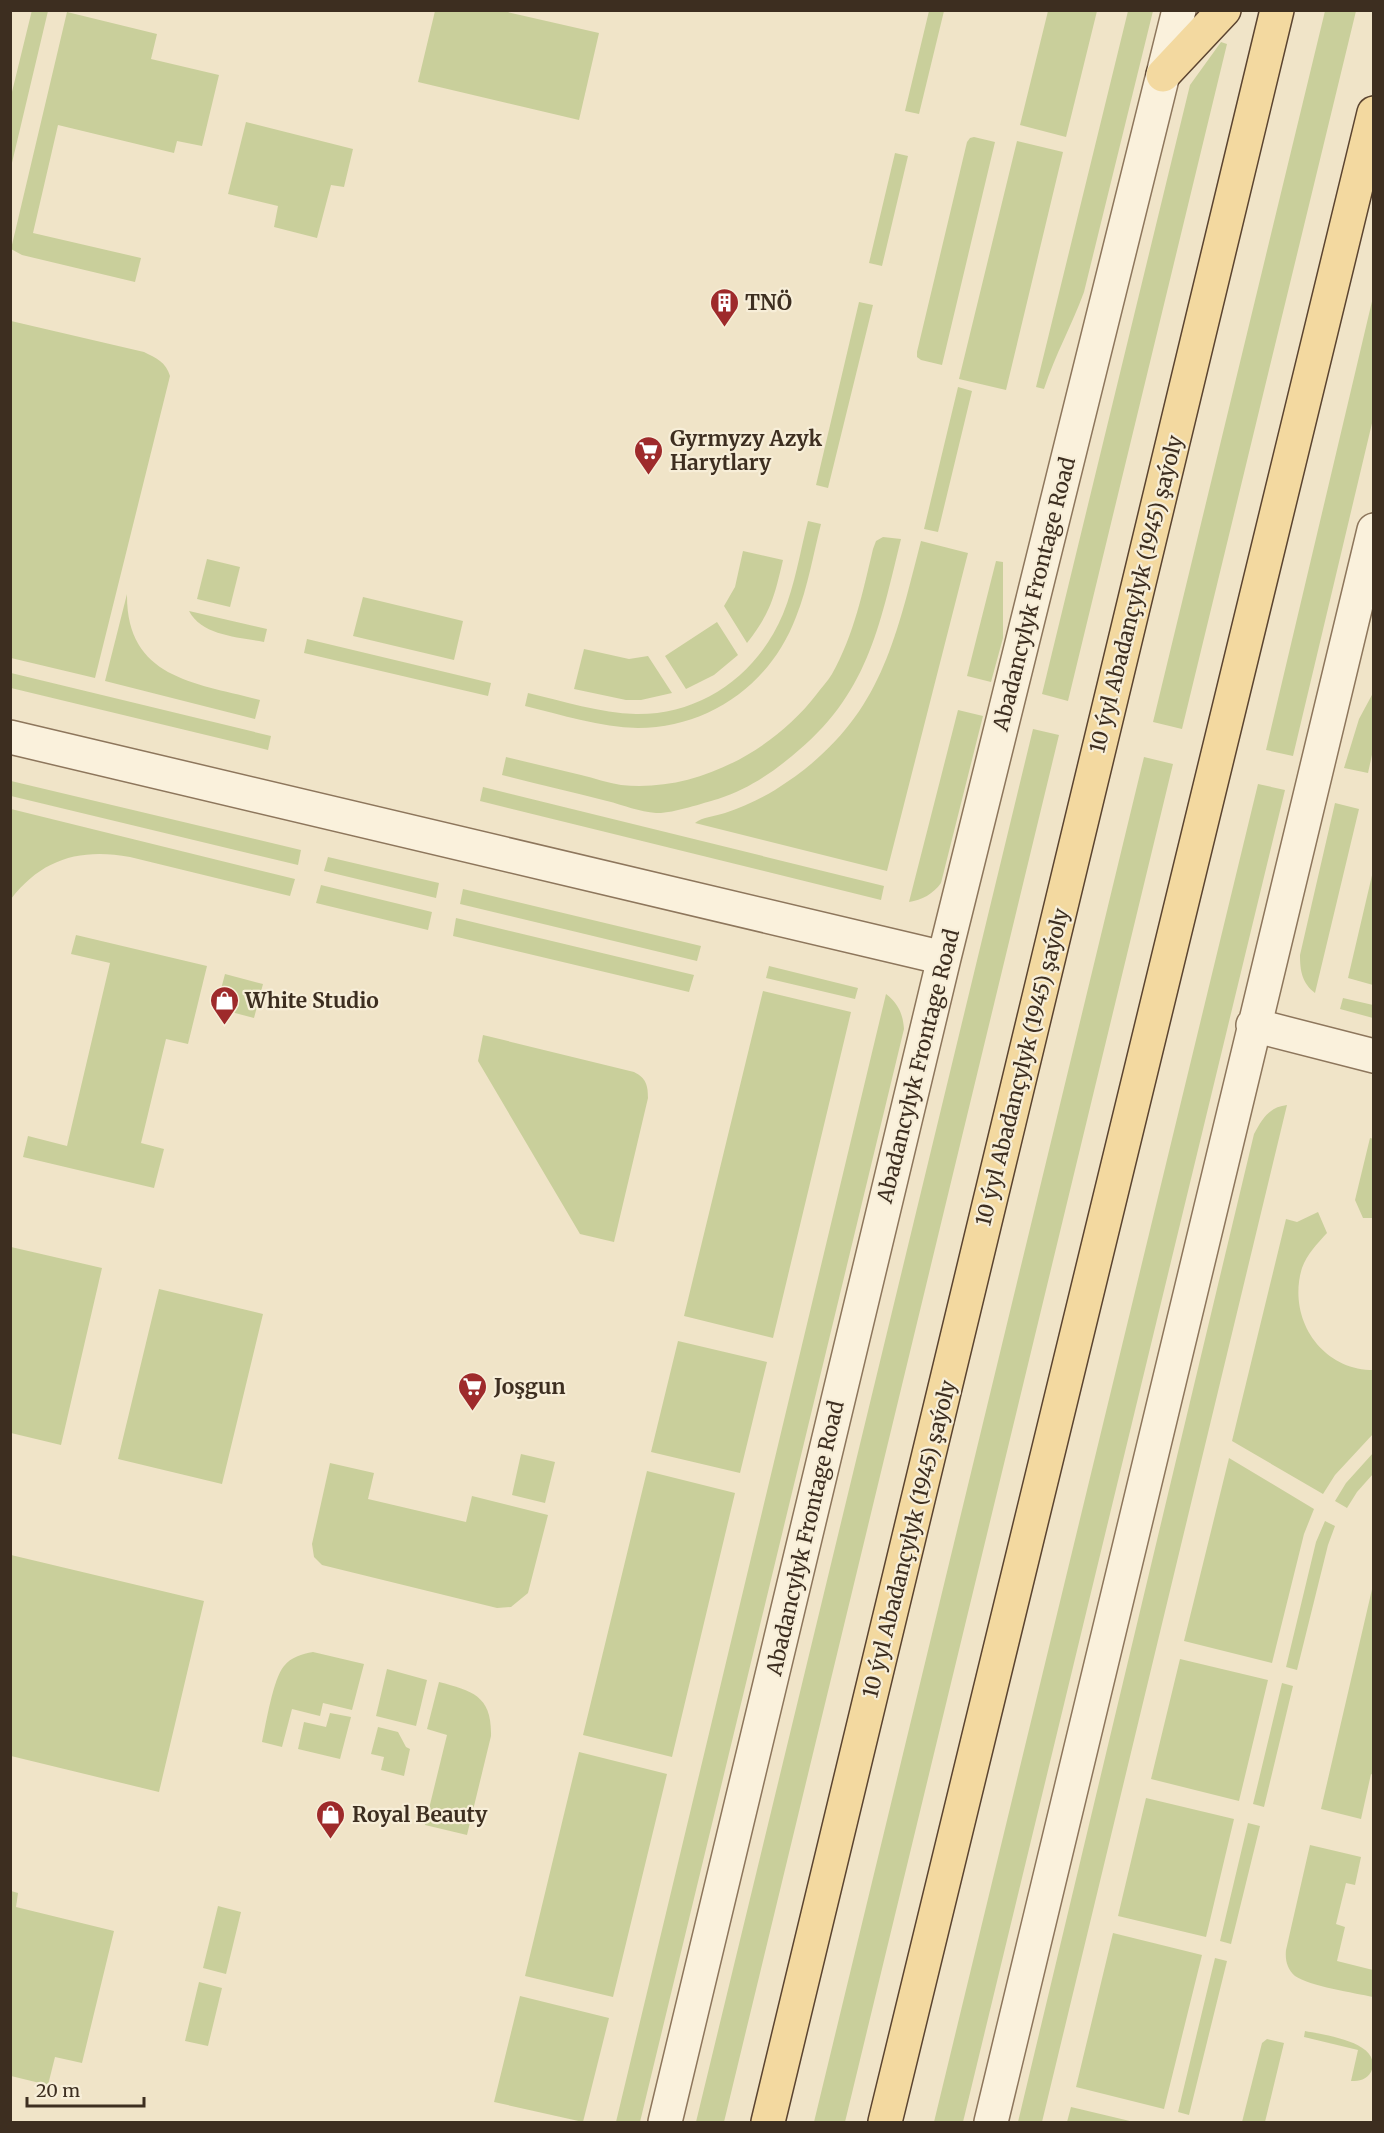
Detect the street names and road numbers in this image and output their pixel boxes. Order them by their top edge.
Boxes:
street label: 10 ýyl Abadançylyk (1945) şaýoly [1083,431,1189,756]
street label: Abadancylyk Frontage Road [987,454,1081,735]
street label: 10 ýyl Abadançylyk (1945) şaýoly [969,904,1075,1229]
street label: Abadancylyk Frontage Road [871,926,965,1207]
street label: 10 ýyl Abadançylyk (1945) şaýoly [856,1376,962,1701]
street label: Abadancylyk Frontage Road [760,1398,850,1679]

